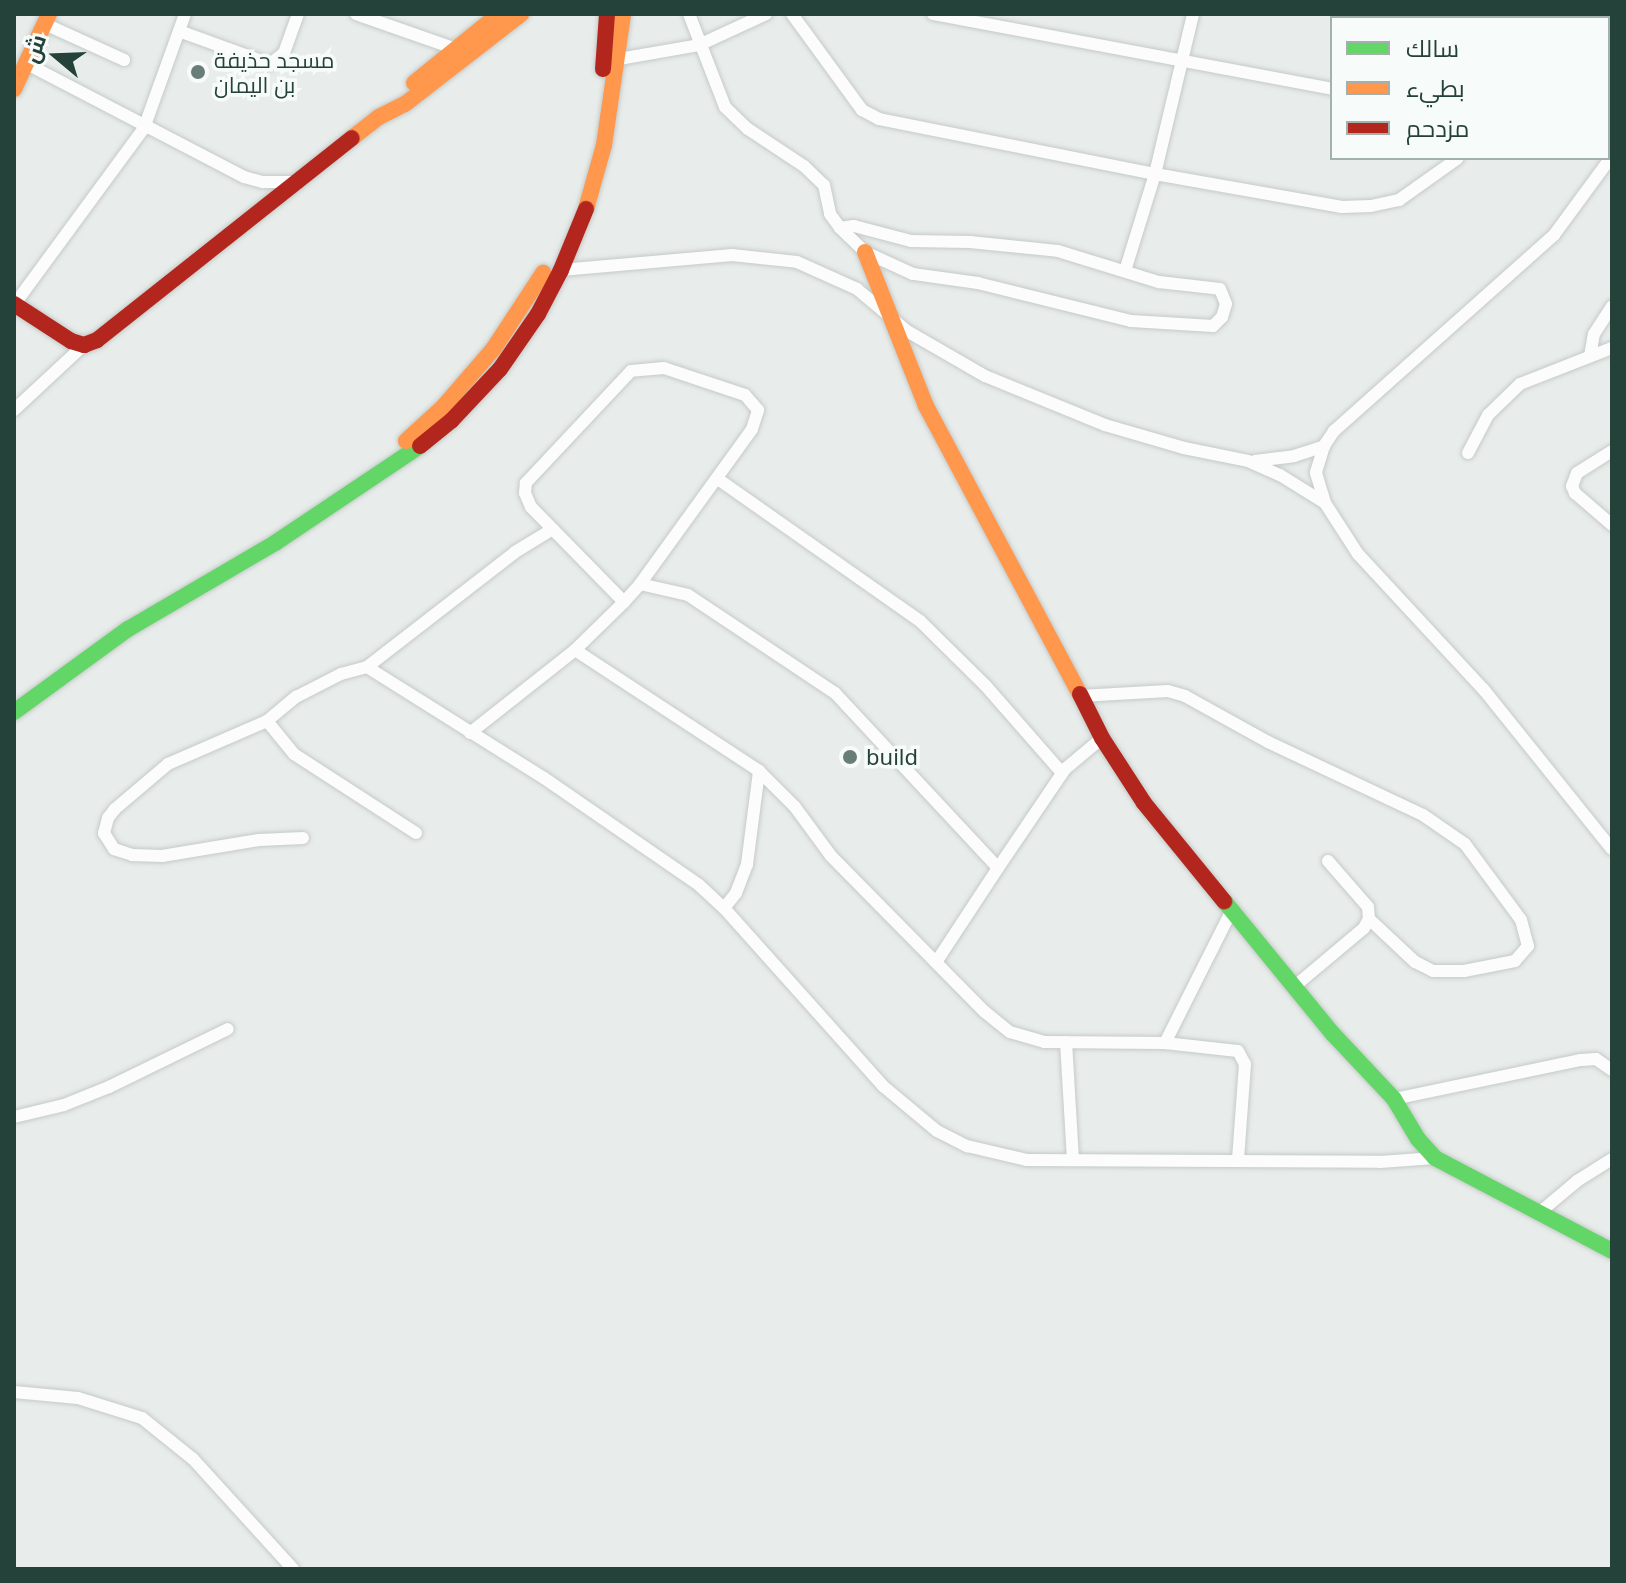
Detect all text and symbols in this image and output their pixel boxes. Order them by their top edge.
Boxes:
north arrow [16,16,96,96]
legend [1330,16,1610,160]
text: ش [15,30,52,66]
text: سالك [1406,31,1459,64]
place label: مسجد حذيفة بن اليمان [214,46,334,98]
marker: مسجد حذيفة بن اليمان [189,63,207,81]
text: بطيء [1406,71,1465,104]
text: مزدحم [1406,111,1469,144]
place label: build [866,744,918,770]
marker: build [841,748,859,766]

